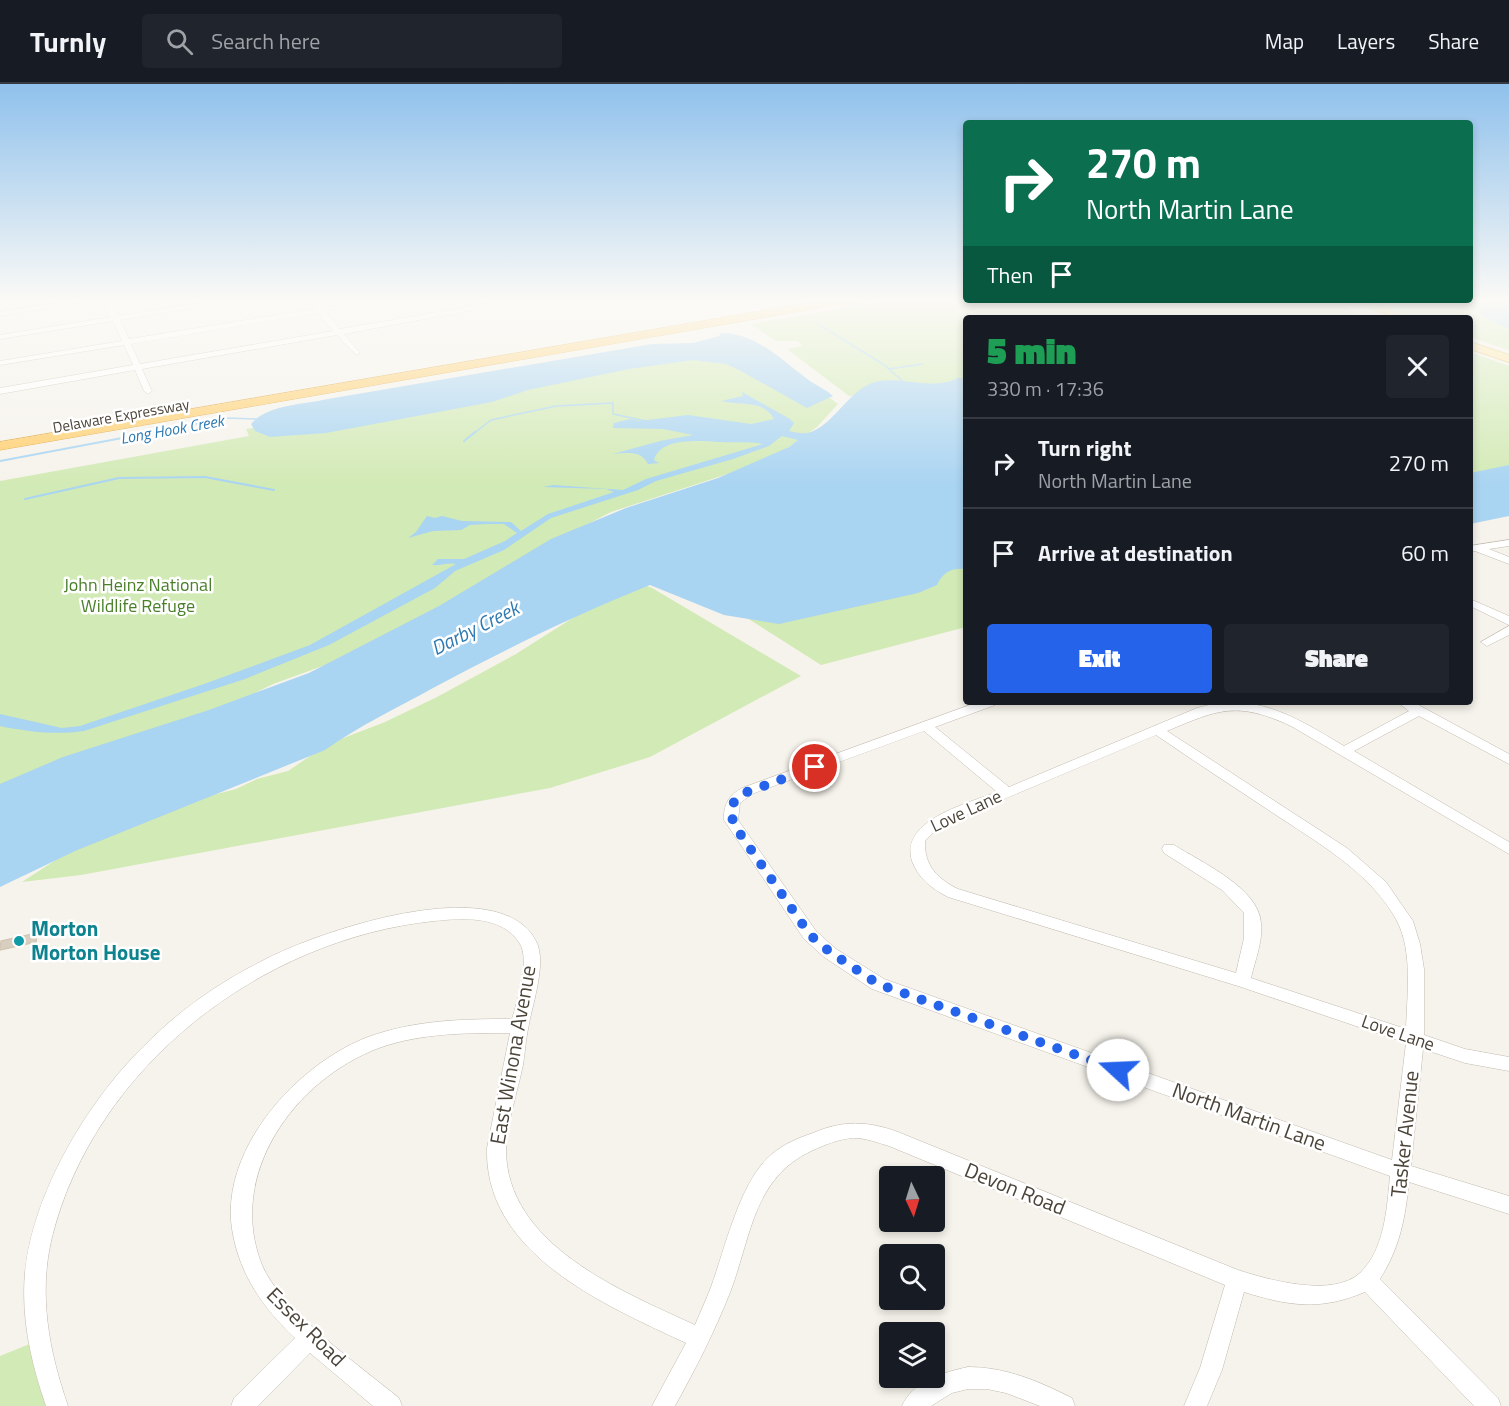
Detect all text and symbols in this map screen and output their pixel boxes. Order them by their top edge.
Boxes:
search box [142,14,562,68]
text: Turnly [30,20,106,63]
text: Search here [211,24,320,58]
icon: search [163,25,196,58]
text: Map [1265,25,1304,57]
text: Layers [1337,25,1395,57]
text: Share [1428,25,1479,57]
text: 270 m [1086,130,1201,194]
icon: right [987,144,1065,222]
text: North Martin Lane [1086,188,1294,229]
text: Then [987,258,1033,292]
icon: arrive [1045,258,1078,291]
text: 5 min [987,323,1076,378]
button: close [1386,335,1449,398]
text: 330 m · 17:36 [987,373,1104,404]
street label: Delaware Expressway [51,392,191,439]
water label: Long Hook Creek [118,408,228,450]
text: Turn right [1038,431,1132,465]
text: 270 m [1389,446,1449,480]
icon: right [987,447,1020,480]
text: North Martin Lane [1038,465,1192,496]
text: Arrive at destination [1038,536,1233,570]
text: 60 m [1401,536,1449,570]
icon: arrive [987,537,1020,570]
park label: John Heinz National Wildlife Refuge [64,571,212,619]
water label: Darby Creek [425,591,526,663]
button: Exit [987,624,1212,693]
button: Share [1224,624,1449,693]
pin [789,741,840,792]
icon: arrive [798,750,831,783]
street label: Love Lane [926,782,1006,839]
place label: Morton Morton House [31,912,160,968]
marker: Morton Morton House [12,934,26,948]
street label: East Winona Avenue [480,963,544,1147]
street label: Love Lane [1358,1007,1438,1058]
position arrow [1086,1038,1150,1102]
street label: Tasker Avenue [1381,1069,1427,1199]
street label: North Martin Lane [1168,1073,1331,1159]
street label: Devon Road [960,1153,1071,1223]
north arrow [879,1166,945,1232]
map controls [879,1166,945,1388]
button: search [879,1244,945,1310]
street label: Essex Road [260,1279,354,1373]
button: layers [879,1322,945,1388]

